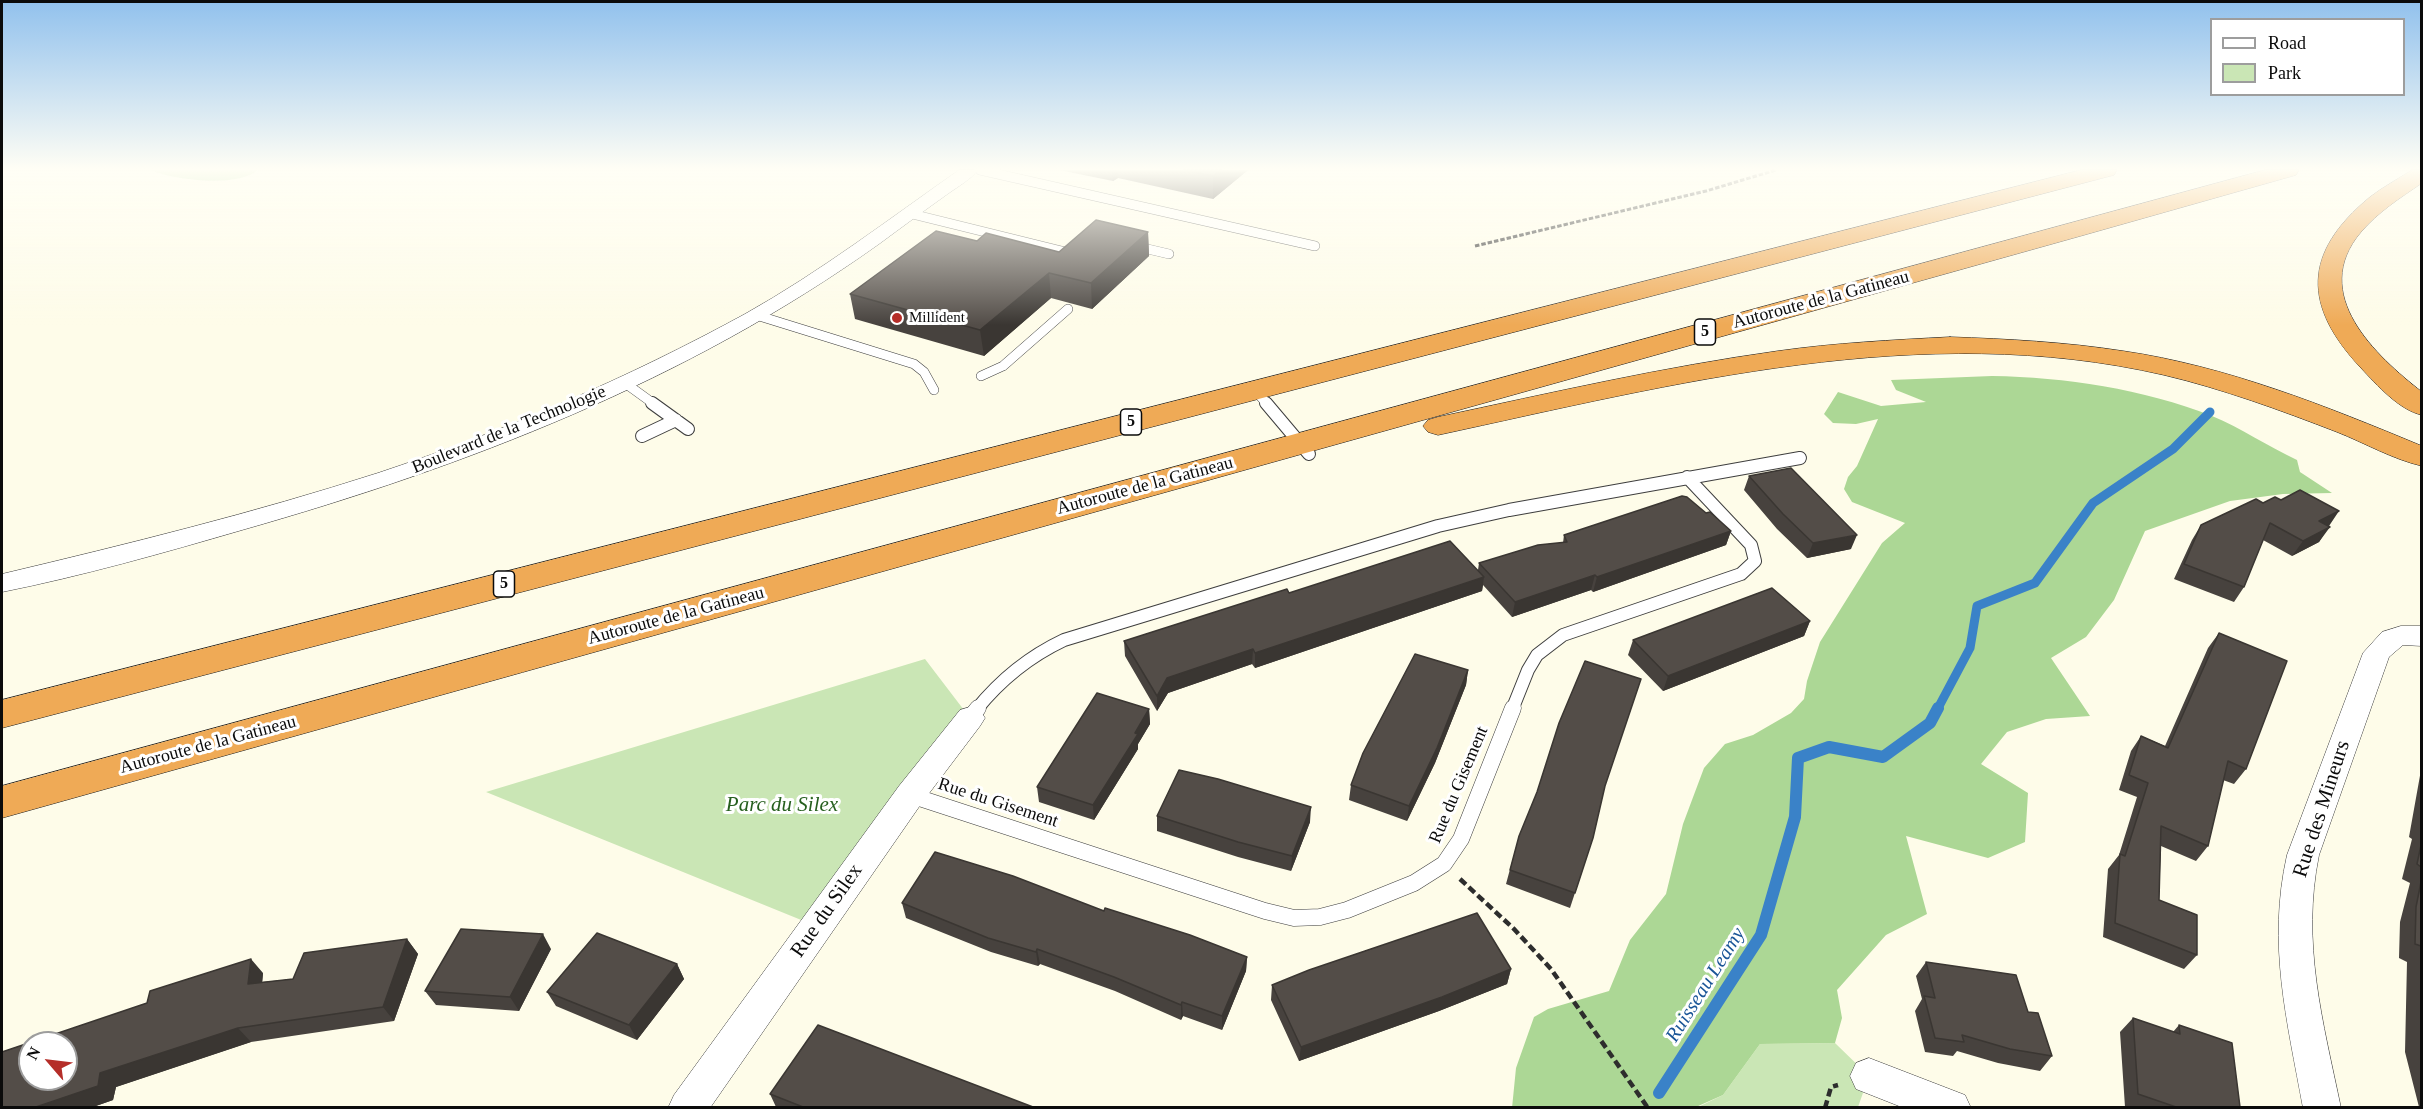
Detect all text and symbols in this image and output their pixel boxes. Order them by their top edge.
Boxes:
legend [2210,18,2405,96]
text: Road [2268,33,2306,53]
text: Park [2268,63,2301,83]
street label: Autoroute de la Gatineau [1731,266,1911,334]
place label: Millident [909,309,965,327]
marker: Millident [890,311,904,325]
road number: 5 [1694,319,1716,345]
street label: Boulevard de la Technologie [409,381,609,479]
road number: 5 [1120,409,1142,435]
street label: Autoroute de la Gatineau [1055,452,1235,520]
road number: 5 [494,571,514,597]
street label: Autoroute de la Gatineau [586,582,766,650]
street label: Autoroute de la Gatineau [118,711,298,779]
street label: Rue du Gisement [1425,723,1493,847]
street label: Rue des Mineurs [2288,737,2356,881]
street label: Rue du Gisement [935,773,1061,833]
park label: Parc du Silex [726,792,838,818]
street label: Rue du Silex [786,859,868,963]
water label: Ruisseau Leamy [1661,923,1751,1047]
north arrow [18,1031,78,1091]
text: N [23,1044,44,1062]

